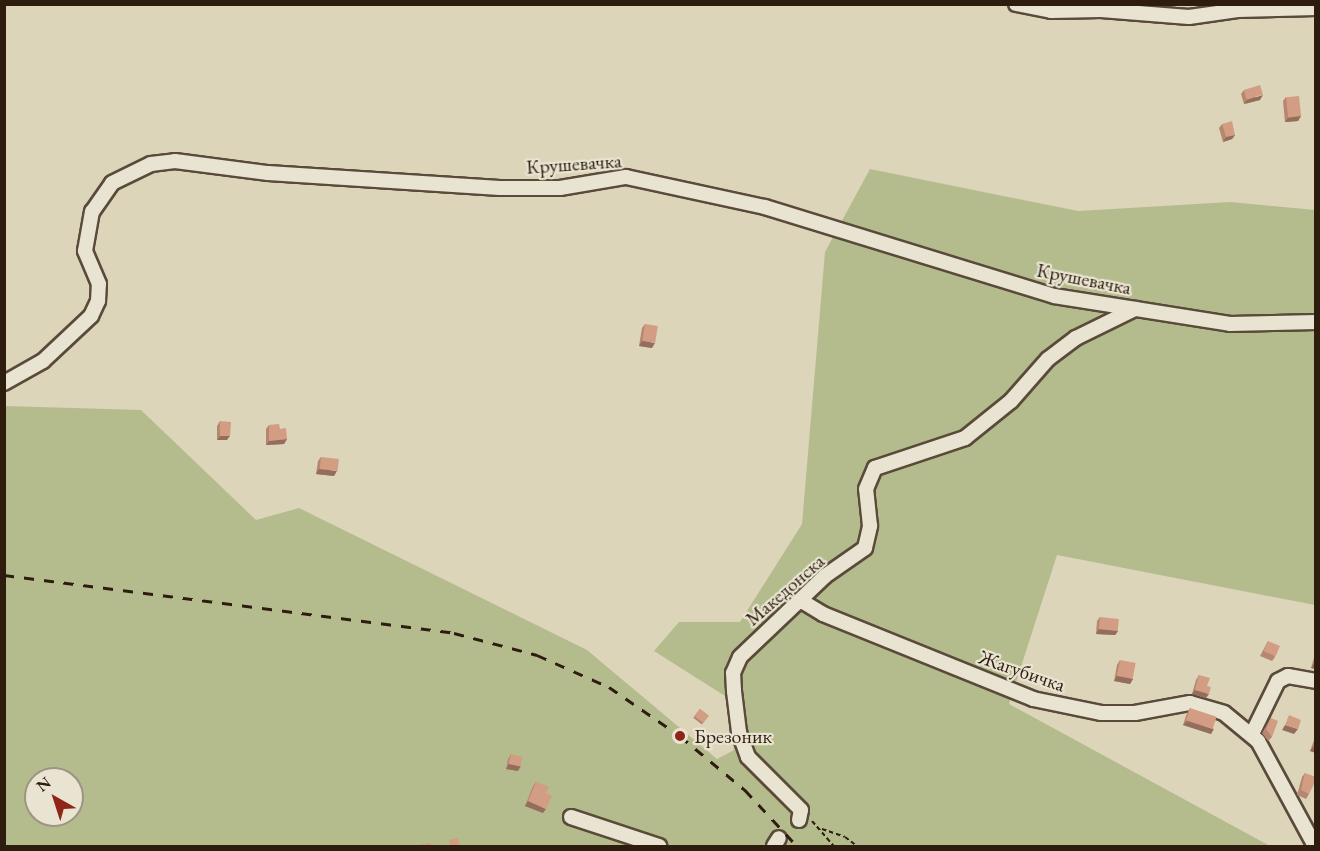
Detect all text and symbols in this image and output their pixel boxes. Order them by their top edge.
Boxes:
street label: Крушевачка [525,149,623,179]
street label: Крушевачка [1035,258,1133,300]
street label: Македонска [741,549,829,631]
street label: Жагубичка [976,645,1068,697]
place label: Брезоник [694,724,772,748]
marker: Брезоник [671,727,689,745]
north arrow [24,767,84,827]
text: N [32,772,55,796]

